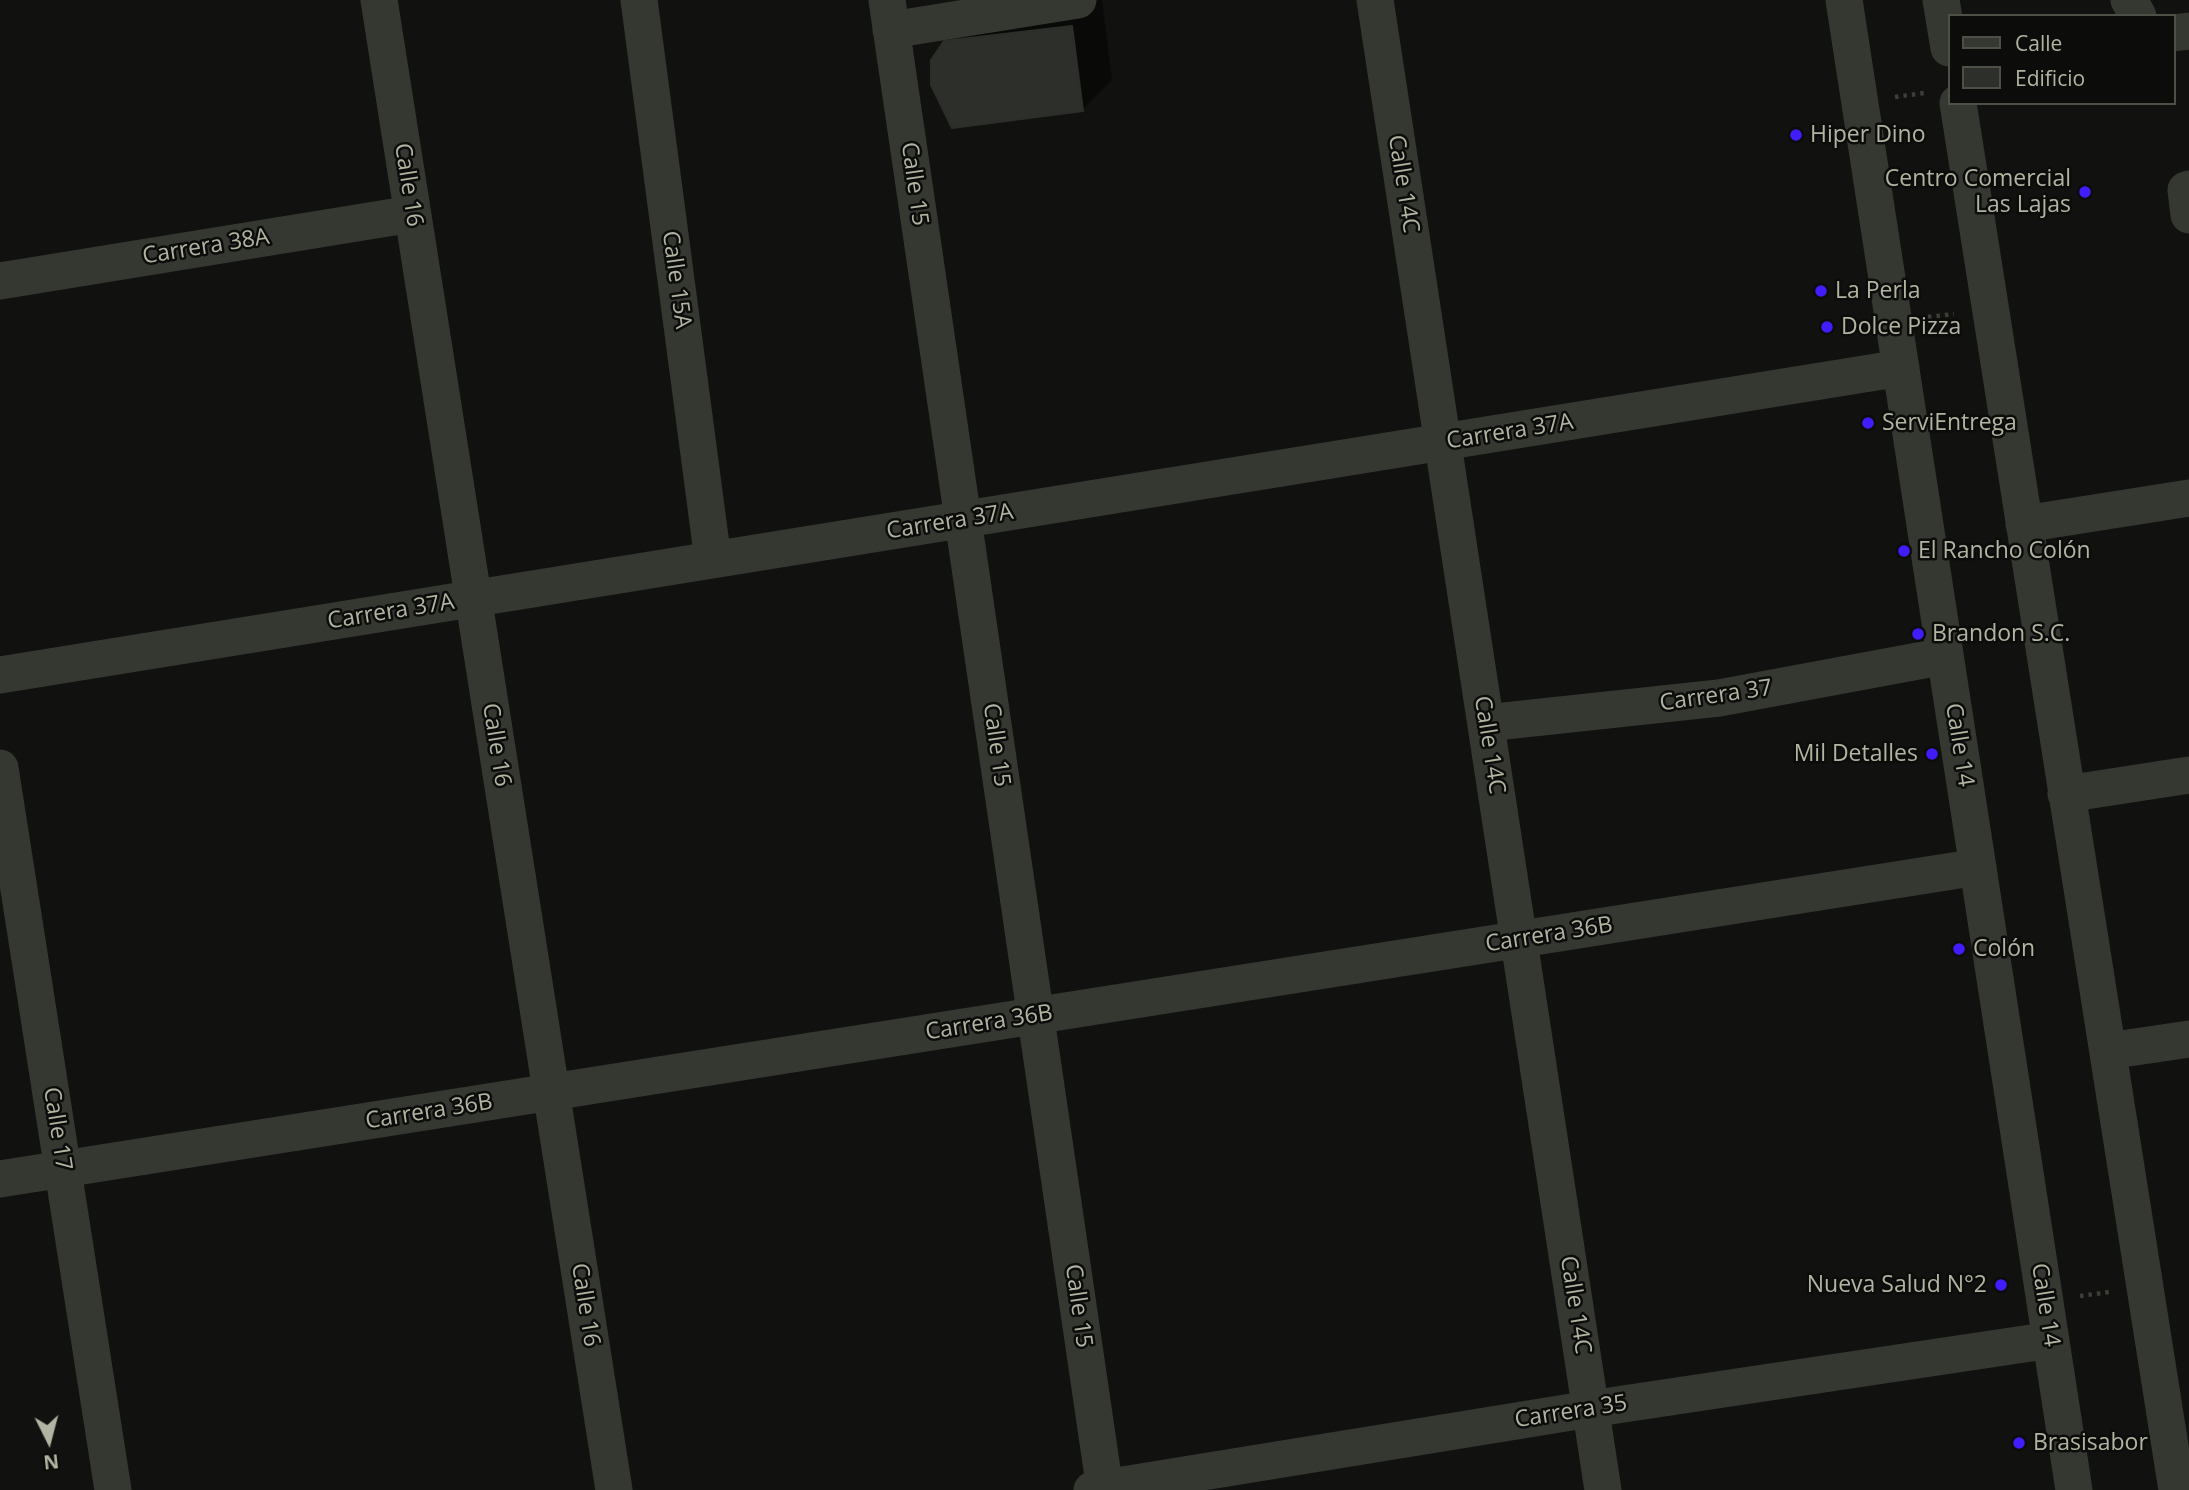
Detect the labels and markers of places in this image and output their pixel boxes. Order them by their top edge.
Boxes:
place label: Hiper Dino [1810,121,1926,149]
marker: Hiper Dino [1788,127,1804,143]
place label: Centro Comercial Las Lajas [1885,165,2071,219]
marker: Centro Comercial Las Lajas [2077,184,2093,200]
place label: La Perla [1835,277,1920,305]
marker: La Perla [1813,283,1829,299]
place label: Dolce Pizza [1841,313,1961,341]
marker: Dolce Pizza [1819,319,1835,335]
place label: ServiEntrega [1882,409,2017,437]
marker: ServiEntrega [1860,415,1876,431]
place label: El Rancho Colón [1918,537,2091,565]
marker: El Rancho Colón [1896,543,1912,559]
place label: Brandon S.C. [1932,620,2070,648]
marker: Brandon S.C. [1910,626,1926,642]
place label: Mil Detalles [1794,740,1918,768]
marker: Mil Detalles [1924,746,1940,762]
place label: Colón [1973,935,2035,963]
marker: Colón [1951,941,1967,957]
place label: Nueva Salud N°2 [1807,1271,1987,1299]
marker: Nueva Salud N°2 [1993,1277,2009,1293]
place label: Brasisabor [2033,1429,2148,1457]
marker: Brasisabor [2011,1435,2027,1451]

